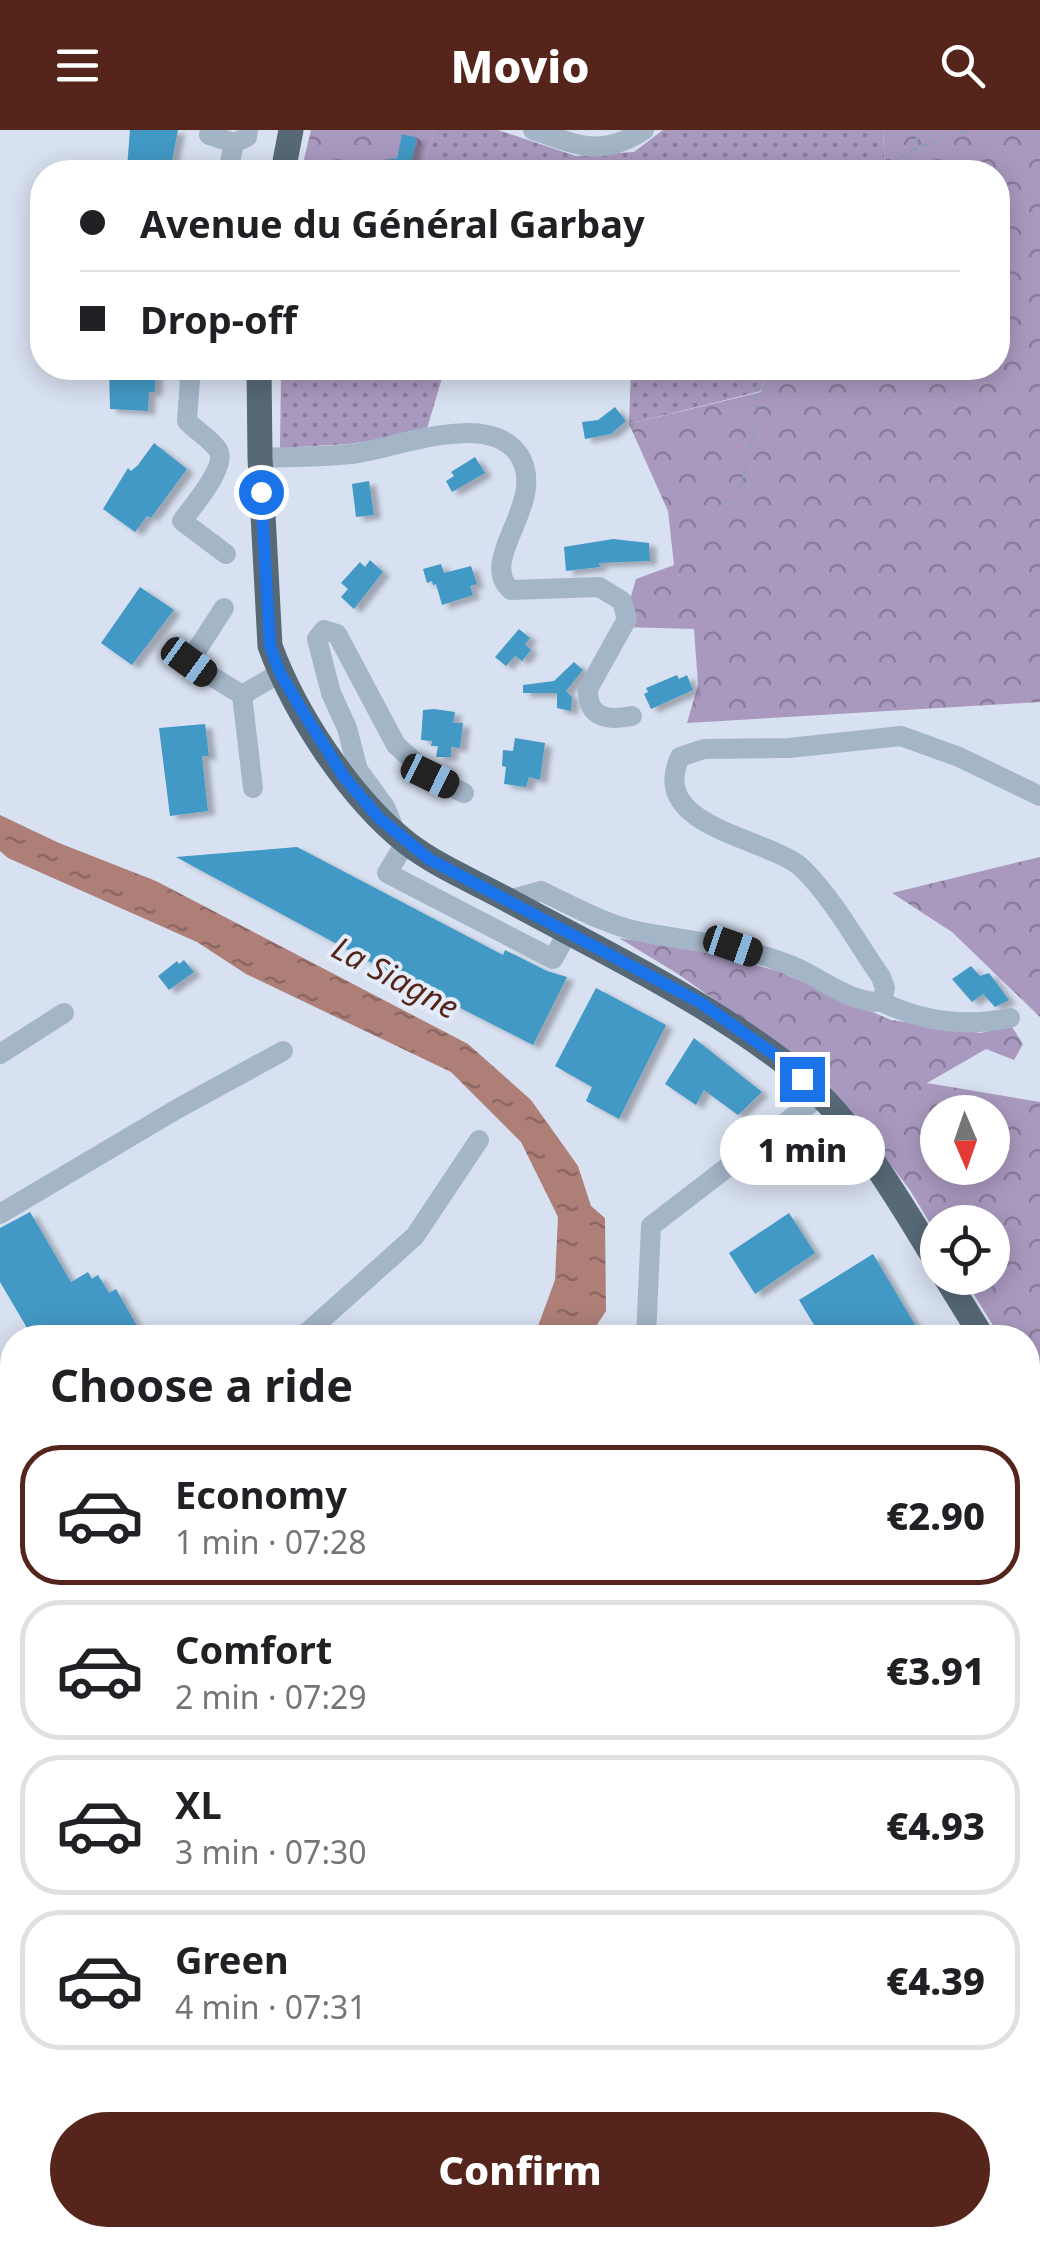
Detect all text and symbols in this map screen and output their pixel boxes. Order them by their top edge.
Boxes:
text: Movio [450,35,590,96]
icon: menu [50,38,105,93]
icon: search [935,38,990,93]
text: Avenue du Général Garbay [140,197,645,249]
text: Drop-off [140,293,297,345]
route start [239,470,284,515]
car [156,632,222,692]
car [396,749,464,803]
car [700,922,766,970]
water label: La Siagne [325,925,466,1028]
route end [780,1057,825,1102]
north arrow [920,1095,1010,1185]
map controls [920,1095,1010,1295]
callout: 1 min [720,1114,884,1184]
text: 1 min [758,1128,847,1171]
button: locate [920,1205,1010,1295]
text: Choose a ride [50,1354,353,1415]
text: Economy [175,1468,347,1520]
icon: car [55,1470,145,1560]
text: €2.90 [886,1489,985,1541]
text: 1 min · 07:28 [175,1520,367,1563]
text: Comfort [175,1623,332,1675]
icon: car [55,1625,145,1715]
text: €3.91 [886,1644,985,1696]
text: 2 min · 07:29 [175,1675,367,1718]
text: XL [175,1778,222,1830]
icon: car [55,1780,145,1870]
text: €4.93 [886,1799,985,1851]
text: 3 min · 07:30 [175,1830,367,1873]
text: Green [175,1933,289,1985]
icon: car [55,1935,145,2025]
text: €4.39 [886,1954,985,2006]
text: 4 min · 07:31 [175,1985,367,2028]
button: Confirm [50,2112,990,2227]

